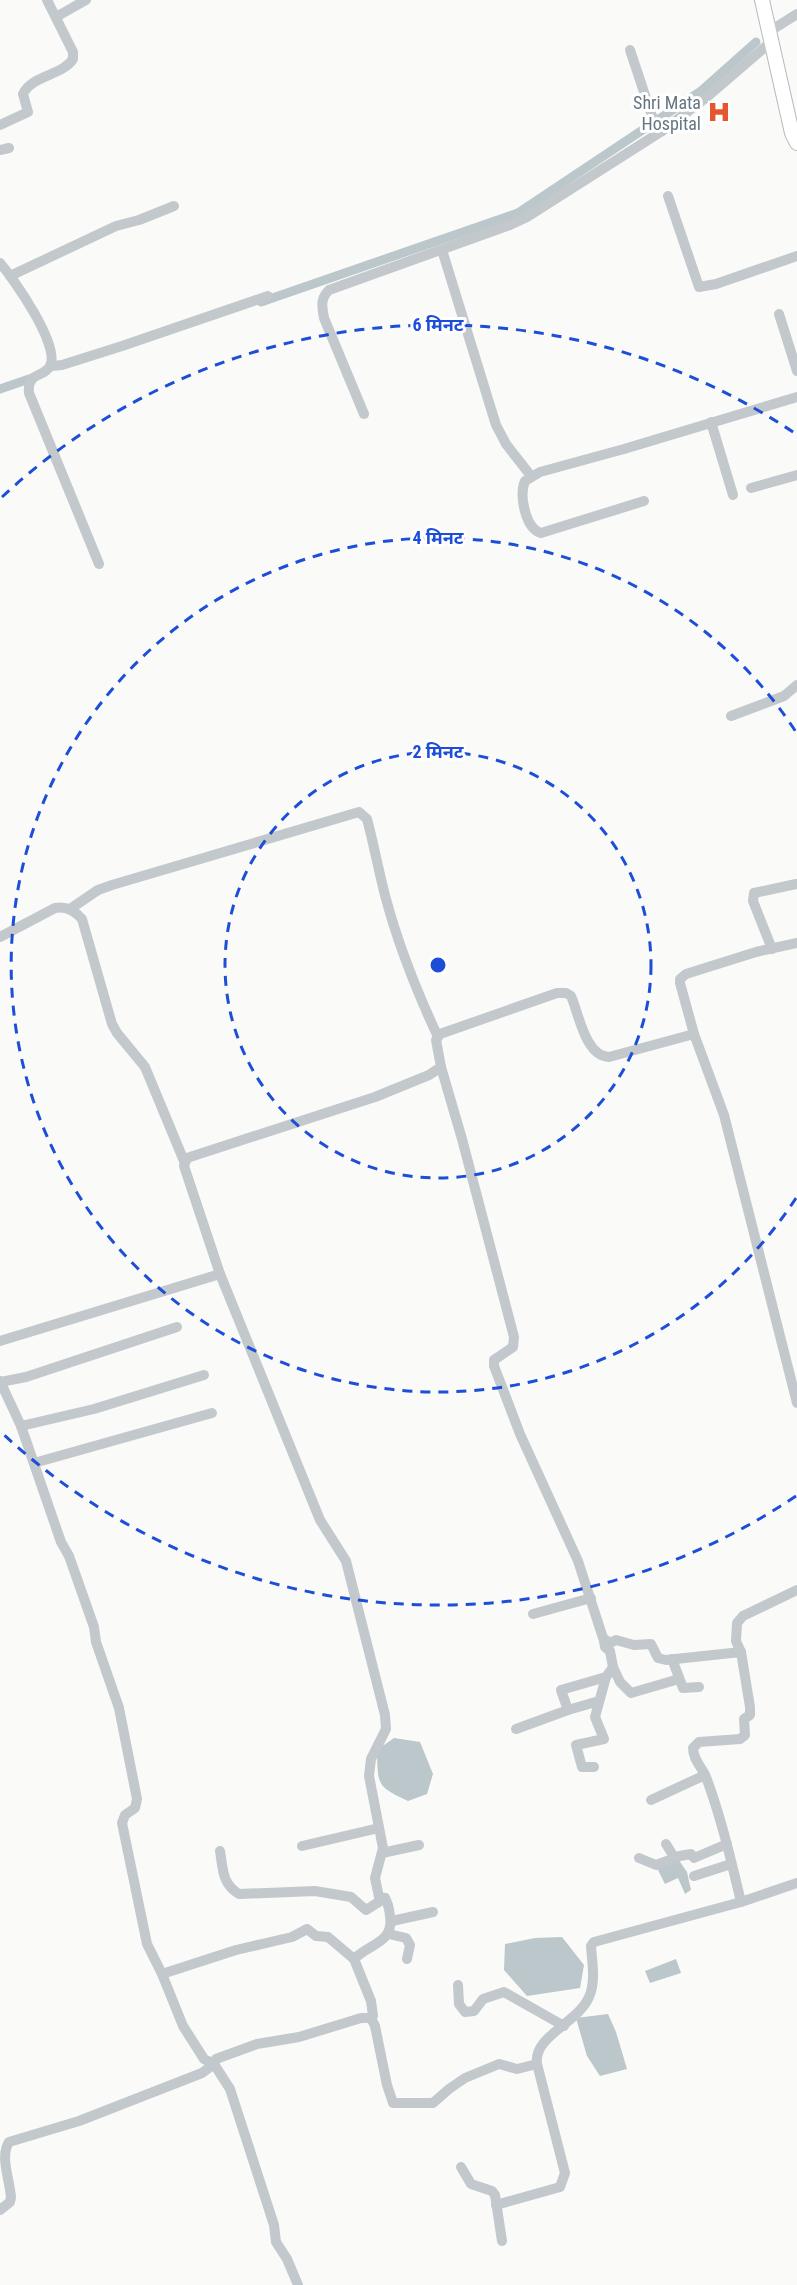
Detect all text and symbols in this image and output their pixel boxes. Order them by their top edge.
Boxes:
place label: Shri Mata Hospital [633,92,701,134]
hospital icon: Shri Mata Hospital [706,99,732,125]
text: 6 मिनट [412,314,464,335]
text: 4 मिनट [412,527,464,548]
text: 2 मिनट [412,741,464,762]
centre of rings [428,955,448,975]

